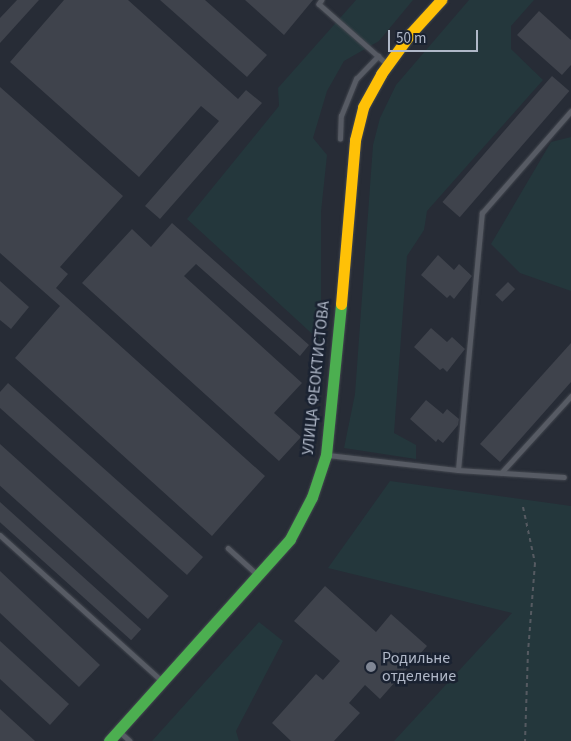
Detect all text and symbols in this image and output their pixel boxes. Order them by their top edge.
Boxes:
scale bar [391,20,481,52]
text: 50 m [396,28,426,49]
street label: УЛИЦА ФЕОКТИСТОВА [298,300,334,456]
place label: Родильне отделение [382,648,456,686]
marker: Родильне отделение [364,660,378,674]

